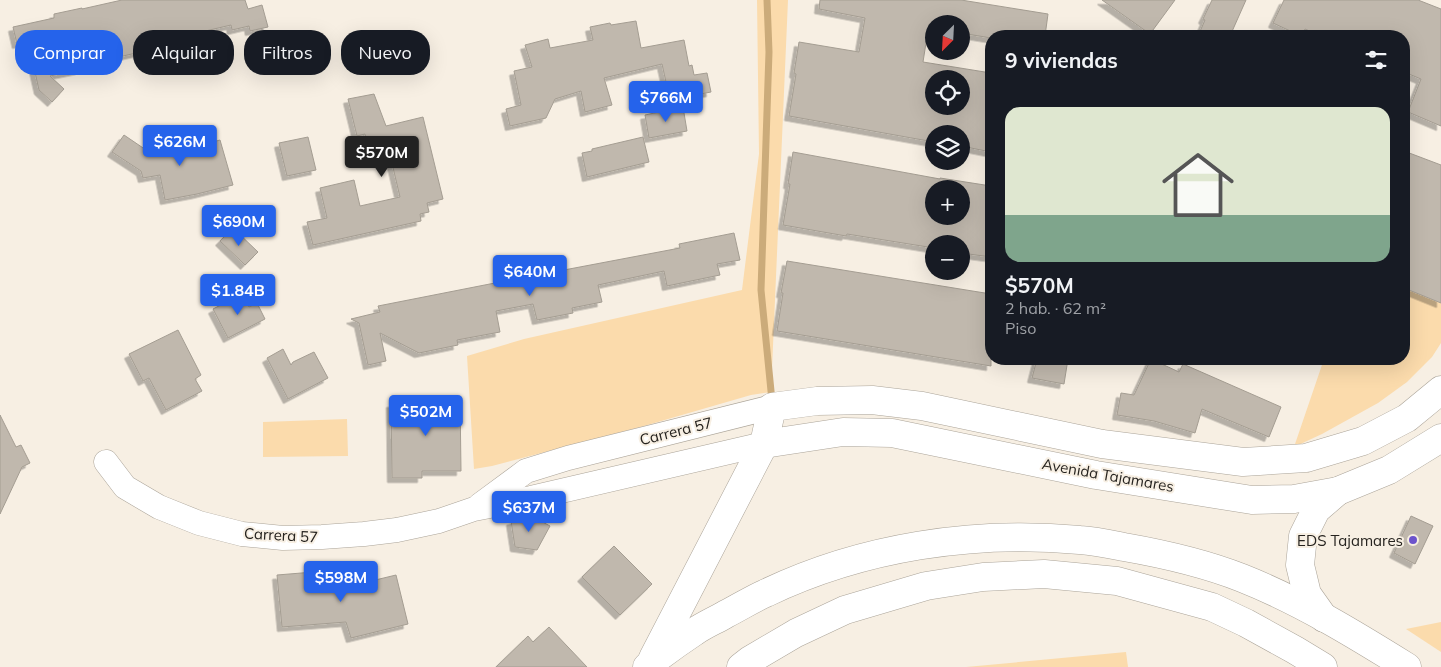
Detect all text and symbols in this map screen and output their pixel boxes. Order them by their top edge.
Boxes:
north arrow [925,15,970,60]
map controls [925,15,970,280]
chip: Comprar [15,30,123,75]
chip: Alquilar [133,30,234,75]
chip: Filtros [244,30,331,75]
chip: Nuevo [341,30,430,75]
icon: filters [1362,46,1390,74]
text: 9 viviendas [1005,47,1118,73]
button: locate [925,70,970,115]
pin: $766M [631,80,701,123]
text: $766M [640,87,692,107]
pin: $626M [145,124,215,167]
button: layers [925,125,970,170]
text: $626M [154,131,206,151]
pin: $570M [347,136,417,178]
icon: home [1153,140,1243,230]
text: $570M [356,142,408,162]
button: + [925,180,970,225]
pin: $690M [204,204,274,247]
text: $690M [213,211,265,231]
button: − [925,235,970,280]
pin: $640M [495,254,565,297]
text: $640M [504,261,556,281]
text: $570M [1005,272,1074,298]
pin: $1.84B [197,274,279,316]
text: $1.84B [211,280,265,300]
text: 2 hab. · 62 m² [1005,298,1106,318]
text: Piso [1005,318,1036,338]
pin: $502M [391,394,461,437]
text: $502M [400,401,452,421]
street label: Carrera 57 [638,413,714,449]
street label: Avenida Tajamares [1041,454,1175,496]
pin: $637M [494,490,564,533]
text: $637M [503,497,555,517]
street label: Carrera 57 [243,524,319,546]
place label: EDS Tajamares [1297,531,1403,550]
marker: EDS Tajamares [1407,534,1419,546]
pin: $598M [306,560,376,603]
text: $598M [315,567,367,587]

